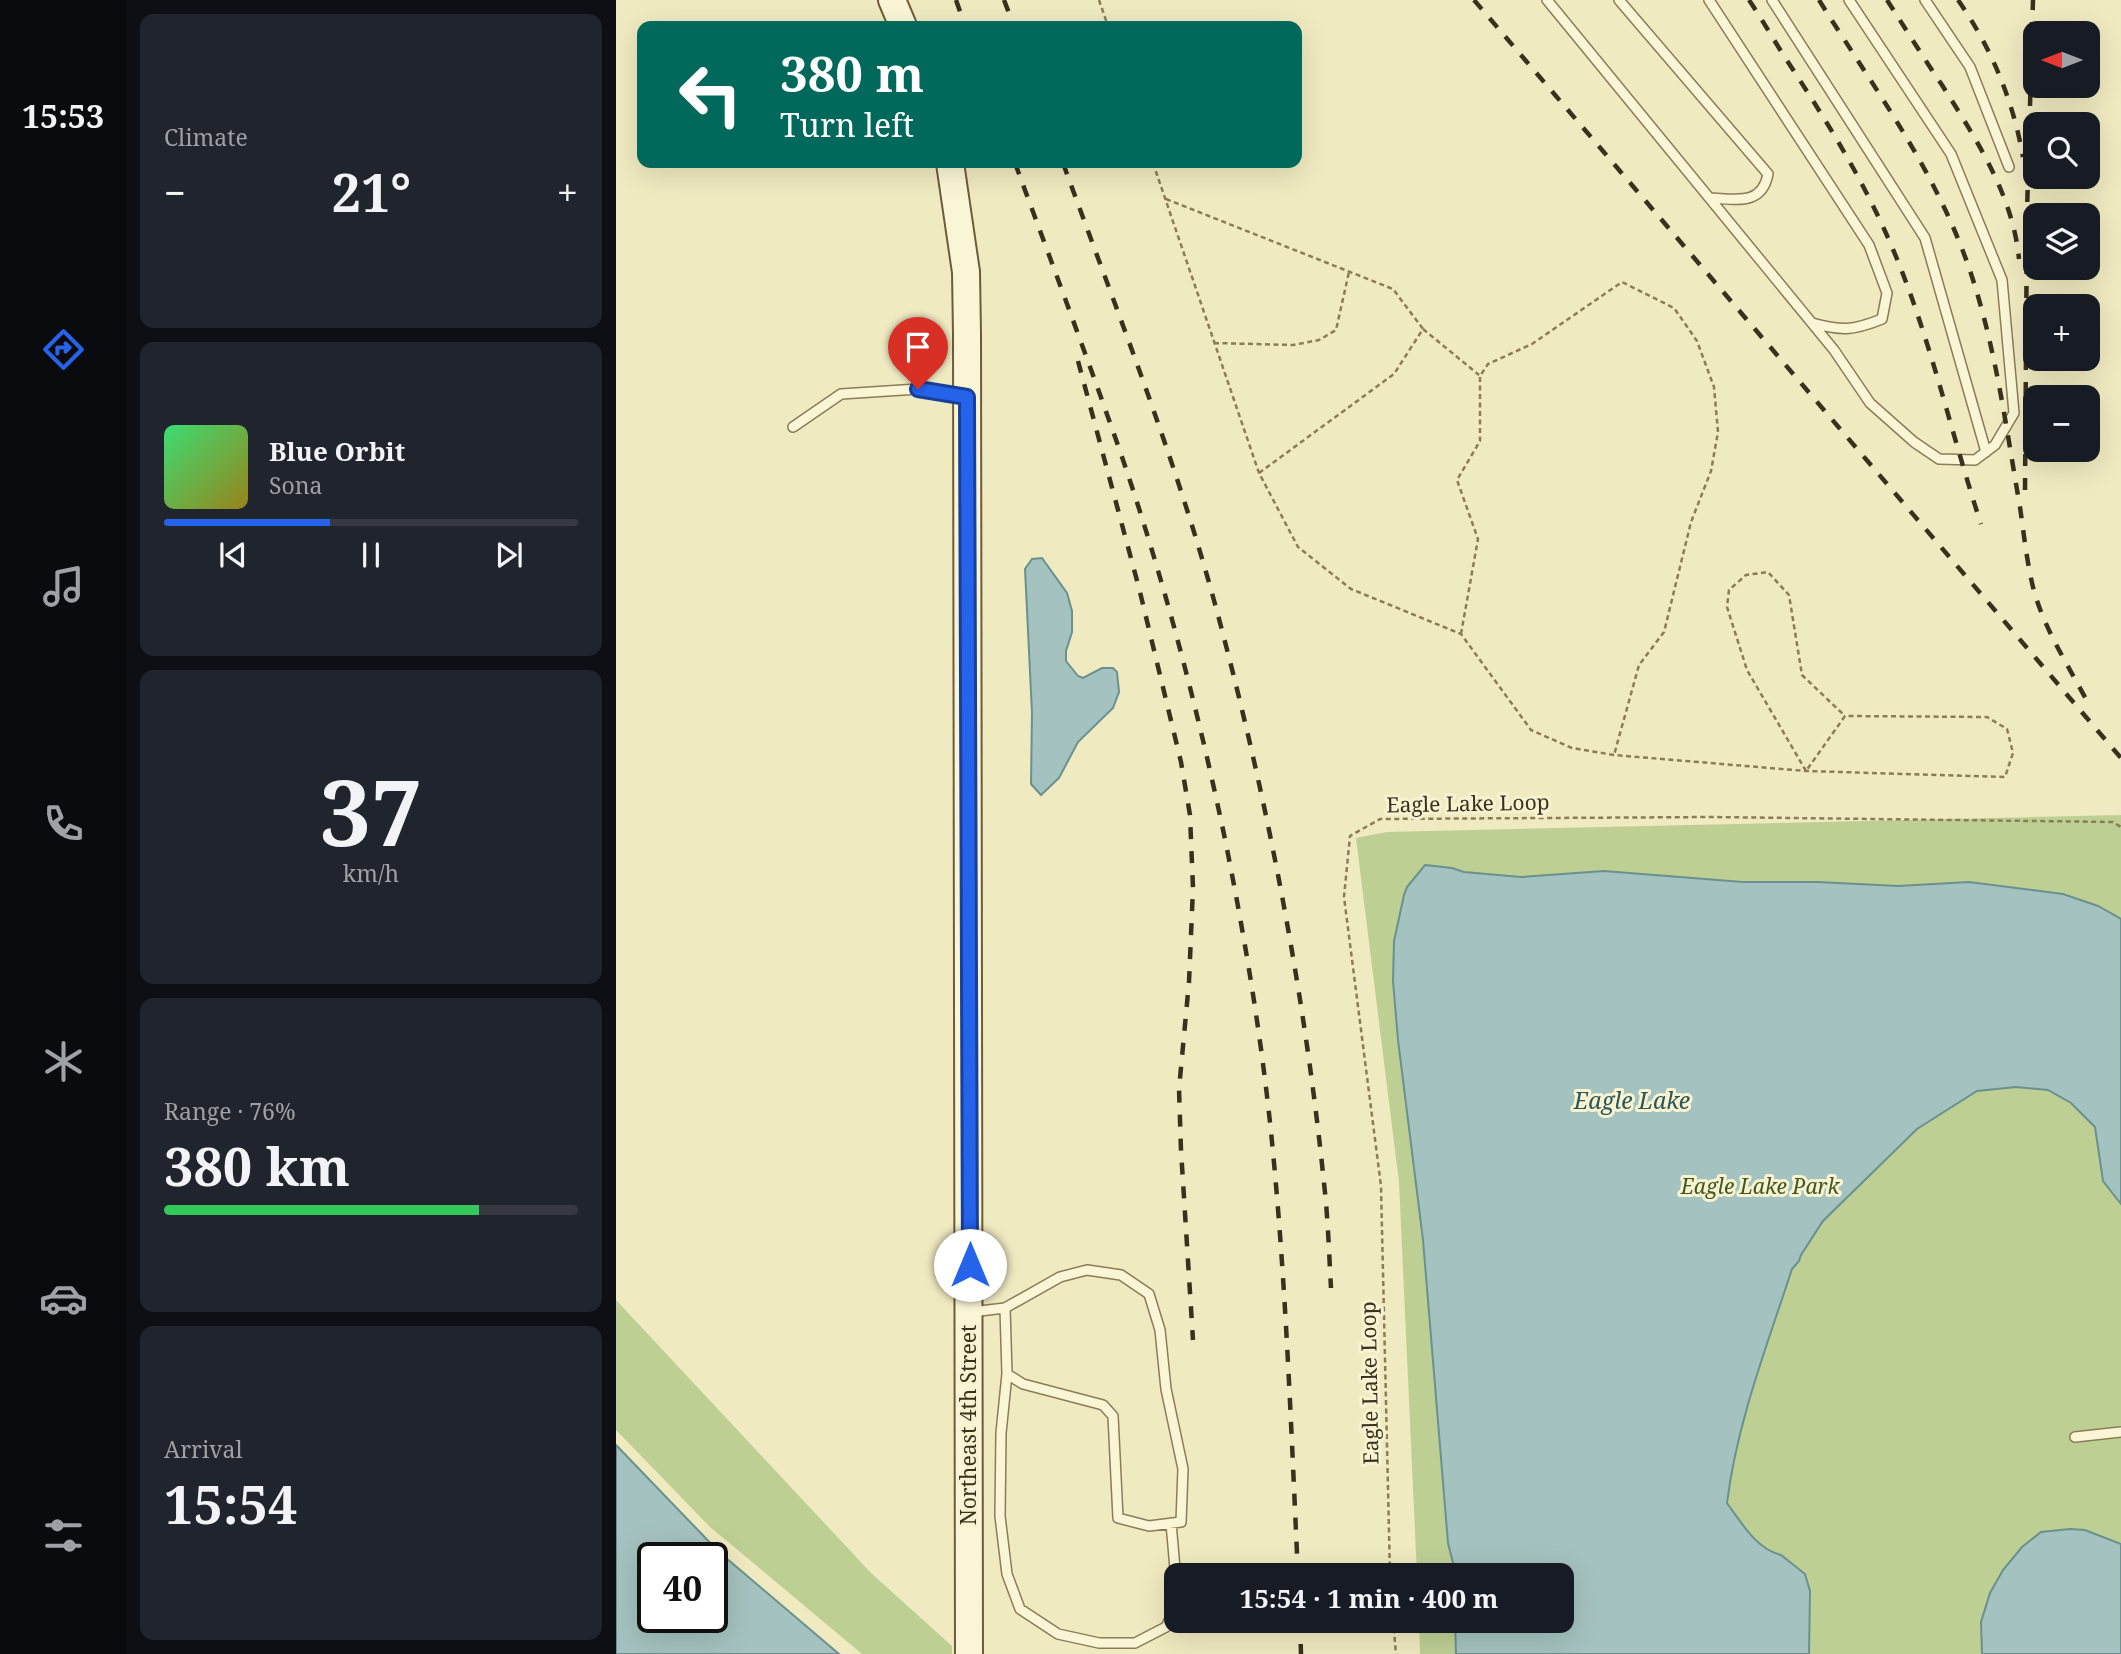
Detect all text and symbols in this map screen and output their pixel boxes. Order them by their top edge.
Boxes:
north arrow [2023,21,2100,98]
map controls [2023,21,2100,462]
text: 380 m [780,40,924,106]
icon: left [665,49,756,140]
text: 15:53 [22,94,104,137]
text: Turn left [780,103,914,146]
button: search [2023,112,2100,189]
text: Climate [164,121,248,153]
text: 21° [332,156,411,227]
text: − [164,166,186,218]
text: + [557,166,578,218]
button: layers [2023,203,2100,280]
button: + [2023,294,2100,371]
pin [888,317,948,389]
icon: directions [39,325,88,374]
icon: arrive [899,328,937,366]
button: − [2023,385,2100,462]
text: Blue Orbit [269,433,405,469]
text: Sona [269,469,323,501]
icon: previous [214,536,252,574]
icon: pause [352,536,390,574]
icon: next [490,536,528,574]
icon: music [39,562,88,611]
text: 37 [320,749,422,873]
street label: Eagle Lake Loop [1386,788,1550,818]
icon: phone [39,799,88,848]
text: km/h [343,857,399,889]
icon: climate [39,1037,88,1086]
water label: Eagle Lake [1573,1084,1690,1116]
text: Range · 76% [164,1095,296,1127]
text: 380 km [164,1130,350,1201]
park label: Eagle Lake Park [1680,1172,1840,1200]
position arrow [933,1228,1007,1302]
icon: car [39,1274,88,1323]
street label: Eagle Lake Loop [1354,1301,1384,1465]
street label: Northeast 4th Street [954,1325,982,1525]
text: Arrival [164,1433,243,1465]
text: 15:54 [164,1468,297,1539]
icon: filters [39,1511,88,1560]
speed limit sign: 40 [637,1542,728,1633]
text: 15:54 · 1 min · 400 m [1239,1580,1499,1616]

